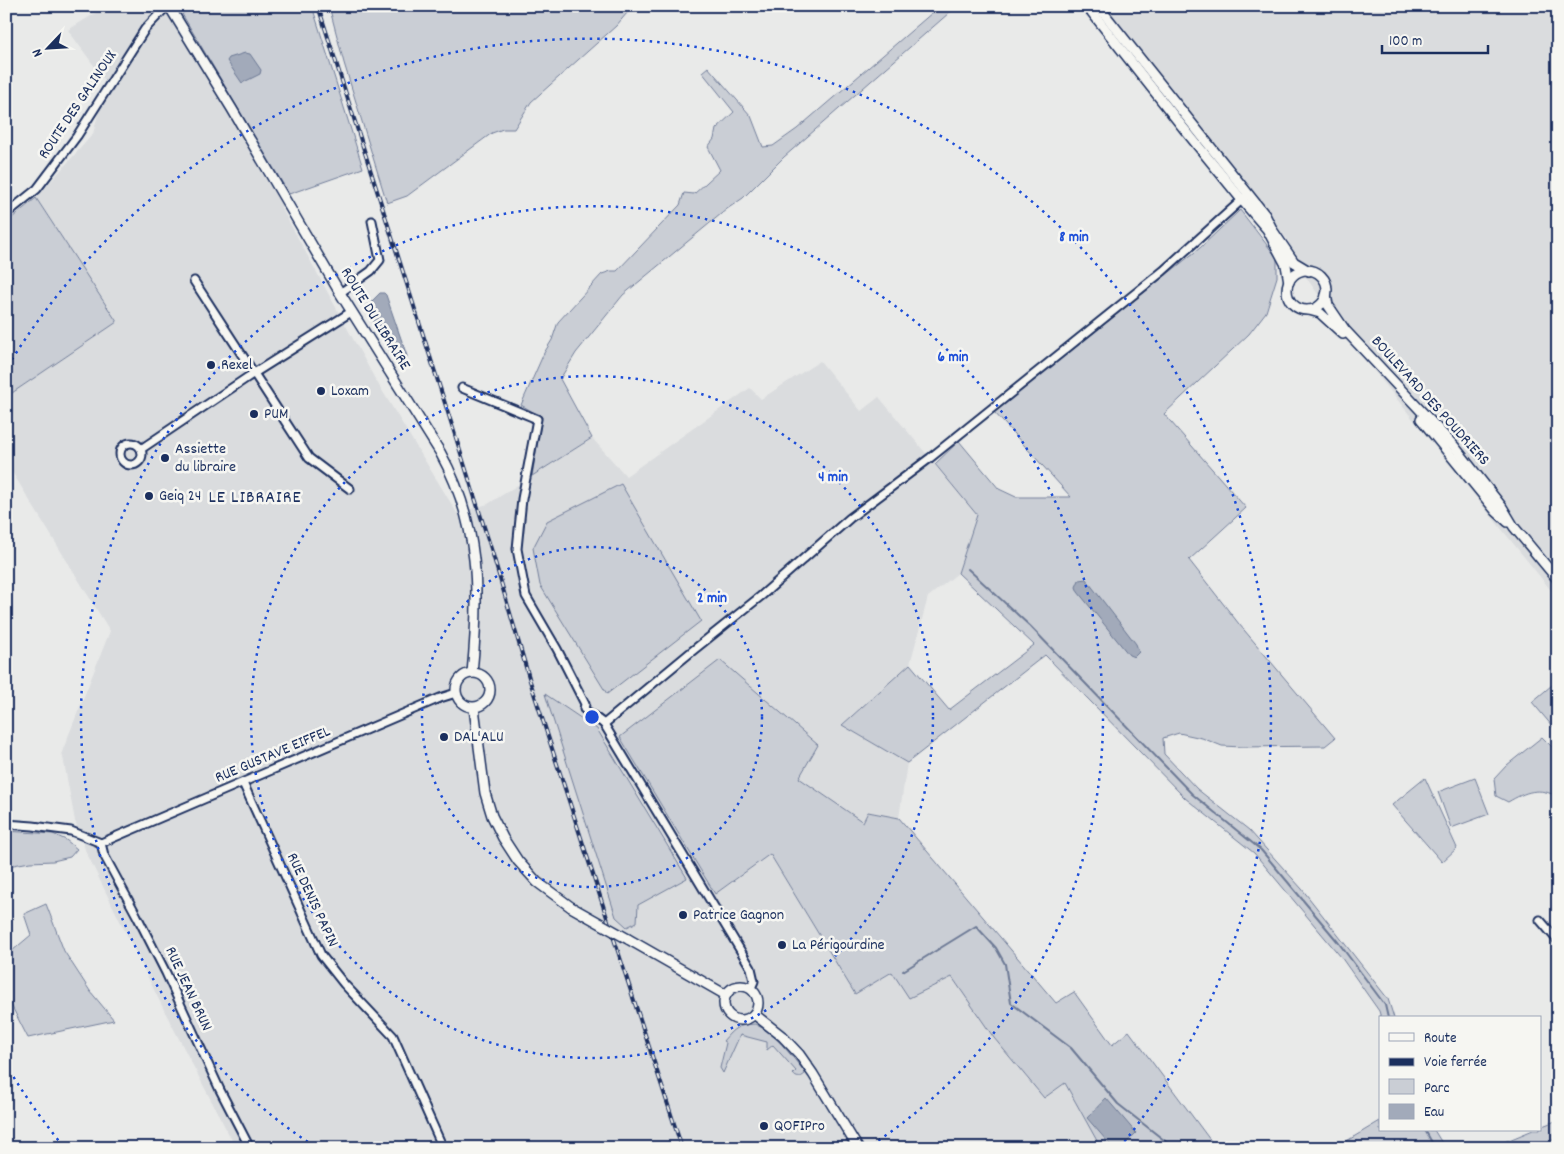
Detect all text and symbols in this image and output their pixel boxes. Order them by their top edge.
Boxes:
north arrow [22,22,72,72]
scale bar [1382,22,1488,54]
text: 100 m [1389,31,1422,53]
street label: ROUTE DES GALINOUX [35,47,121,163]
text: 8 min [1059,227,1089,249]
street label: ROUTE DU LIBRAIRE [334,263,416,375]
street label: BOULEVARD DES POUDRIERS [1365,331,1495,471]
text: 6 min [938,347,968,369]
place label: Rexel [221,354,253,377]
marker: Rexel [205,359,217,371]
place label: Loxam [331,380,369,403]
marker: Loxam [315,385,327,397]
place label: PUM [264,403,288,426]
marker: PUM [248,408,260,420]
place label: Assiette du libraire [175,438,236,479]
marker: Assiette du libraire [159,452,171,464]
text: 4 min [818,467,848,489]
place label: Geiq 24 [159,485,201,508]
district label: LE LIBRAIRE [208,486,302,511]
marker: Geiq 24 [143,490,155,502]
text: 2 min [697,588,727,610]
centre of rings [583,708,601,726]
street label: RUE GUSTAVE EIFFEL [212,720,335,790]
place label: DAL'ALU [454,726,504,749]
marker: DAL'ALU [438,731,450,743]
street label: RUE DENIS PAPIN [280,849,344,951]
place label: Patrice Gagnon [693,904,784,927]
marker: Patrice Gagnon [677,909,689,921]
place label: La Périgourdine [792,934,885,957]
marker: La Périgourdine [776,939,788,951]
street label: RUE JEAN BRUN [158,943,218,1035]
legend [1379,1016,1542,1132]
text: Route [1424,1028,1457,1050]
text: Voie ferrée [1424,1052,1487,1074]
text: Parc [1424,1078,1449,1100]
text: Eau [1424,1102,1444,1124]
place label: QOFIPro [774,1115,825,1138]
marker: QOFIPro [758,1120,770,1132]

